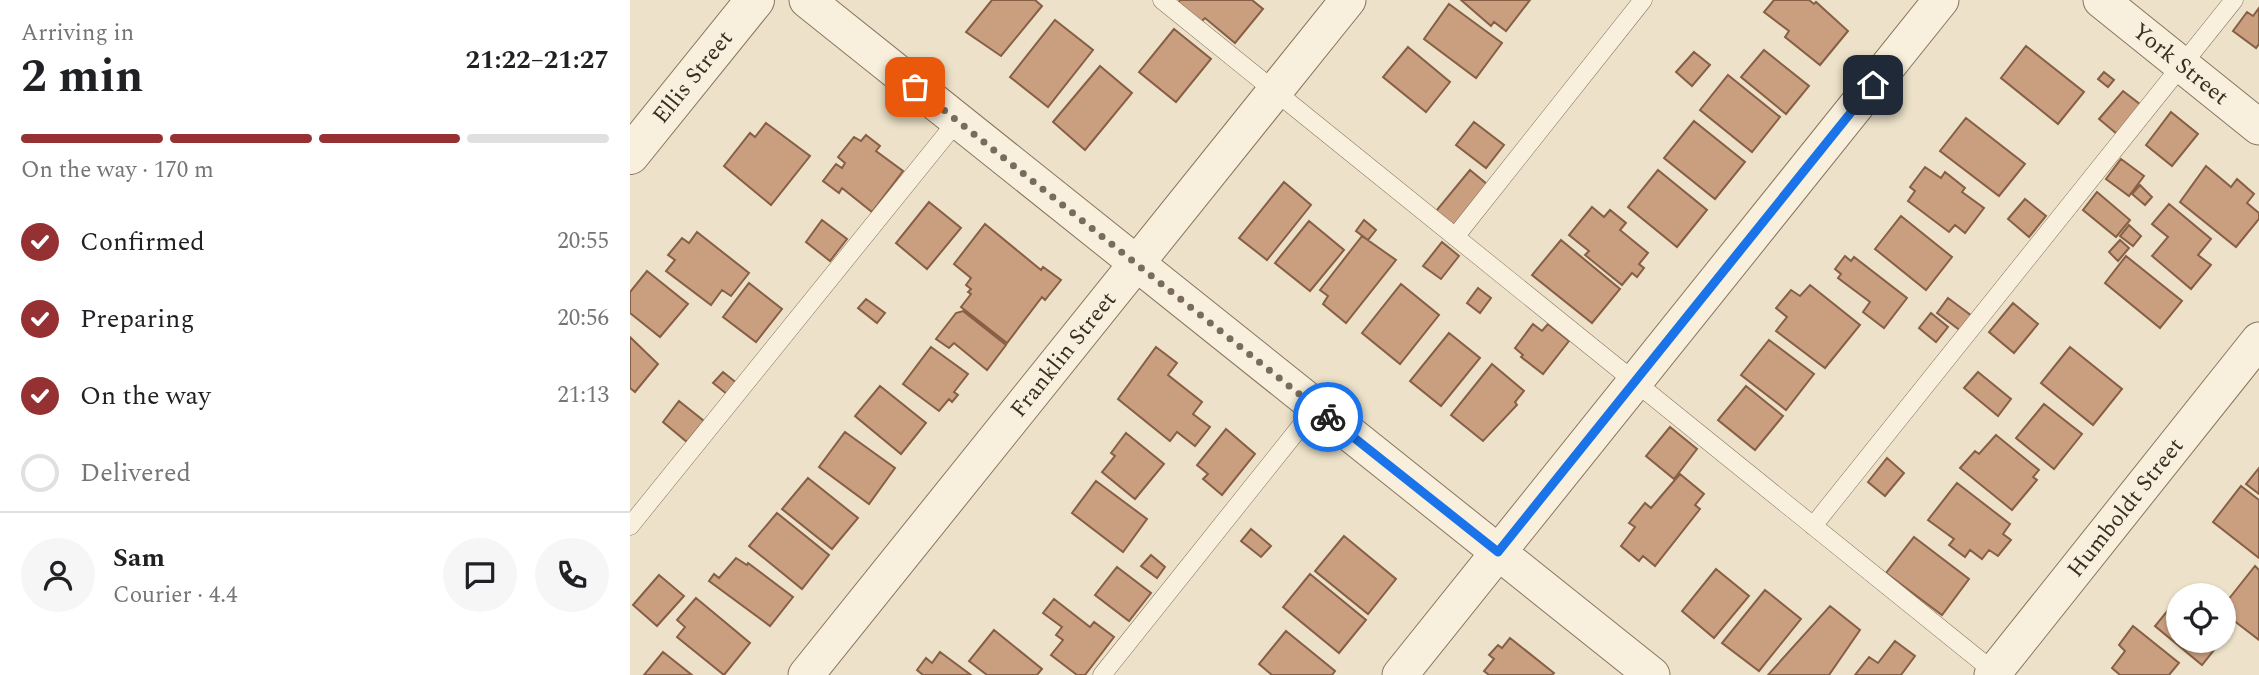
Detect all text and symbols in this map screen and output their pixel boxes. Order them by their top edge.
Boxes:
street label: York Street [2125,14,2236,114]
text: Arriving in [21,16,134,51]
street label: Ellis Street [644,23,741,132]
text: 21:22–21:27 [465,40,609,80]
text: 2 min [21,42,143,112]
pin [1843,55,1903,115]
pin [885,57,945,117]
icon: home [1854,66,1892,104]
icon: bag [896,68,934,106]
text: On the way · 170 m [21,153,214,188]
text: Confirmed [80,222,205,262]
icon: check [21,223,59,261]
text: 20:55 [557,224,609,259]
street label: Franklin Street [1002,284,1125,425]
text: Preparing [80,299,194,339]
icon: check [21,300,59,338]
text: 20:56 [557,301,609,336]
text: On the way [80,376,211,416]
icon: check [21,377,59,415]
text: 21:13 [557,378,609,413]
courier [1293,382,1363,452]
icon: bike [1309,398,1347,436]
street label: Humboldt Street [2059,430,2192,585]
text: Delivered [80,453,191,493]
button: person [21,538,95,612]
text: Sam [113,538,165,578]
button: chat [443,538,517,612]
button: phone [535,538,609,612]
text: Courier · 4.4 [113,578,238,613]
map controls [2166,583,2236,653]
button: locate [2166,583,2236,653]

